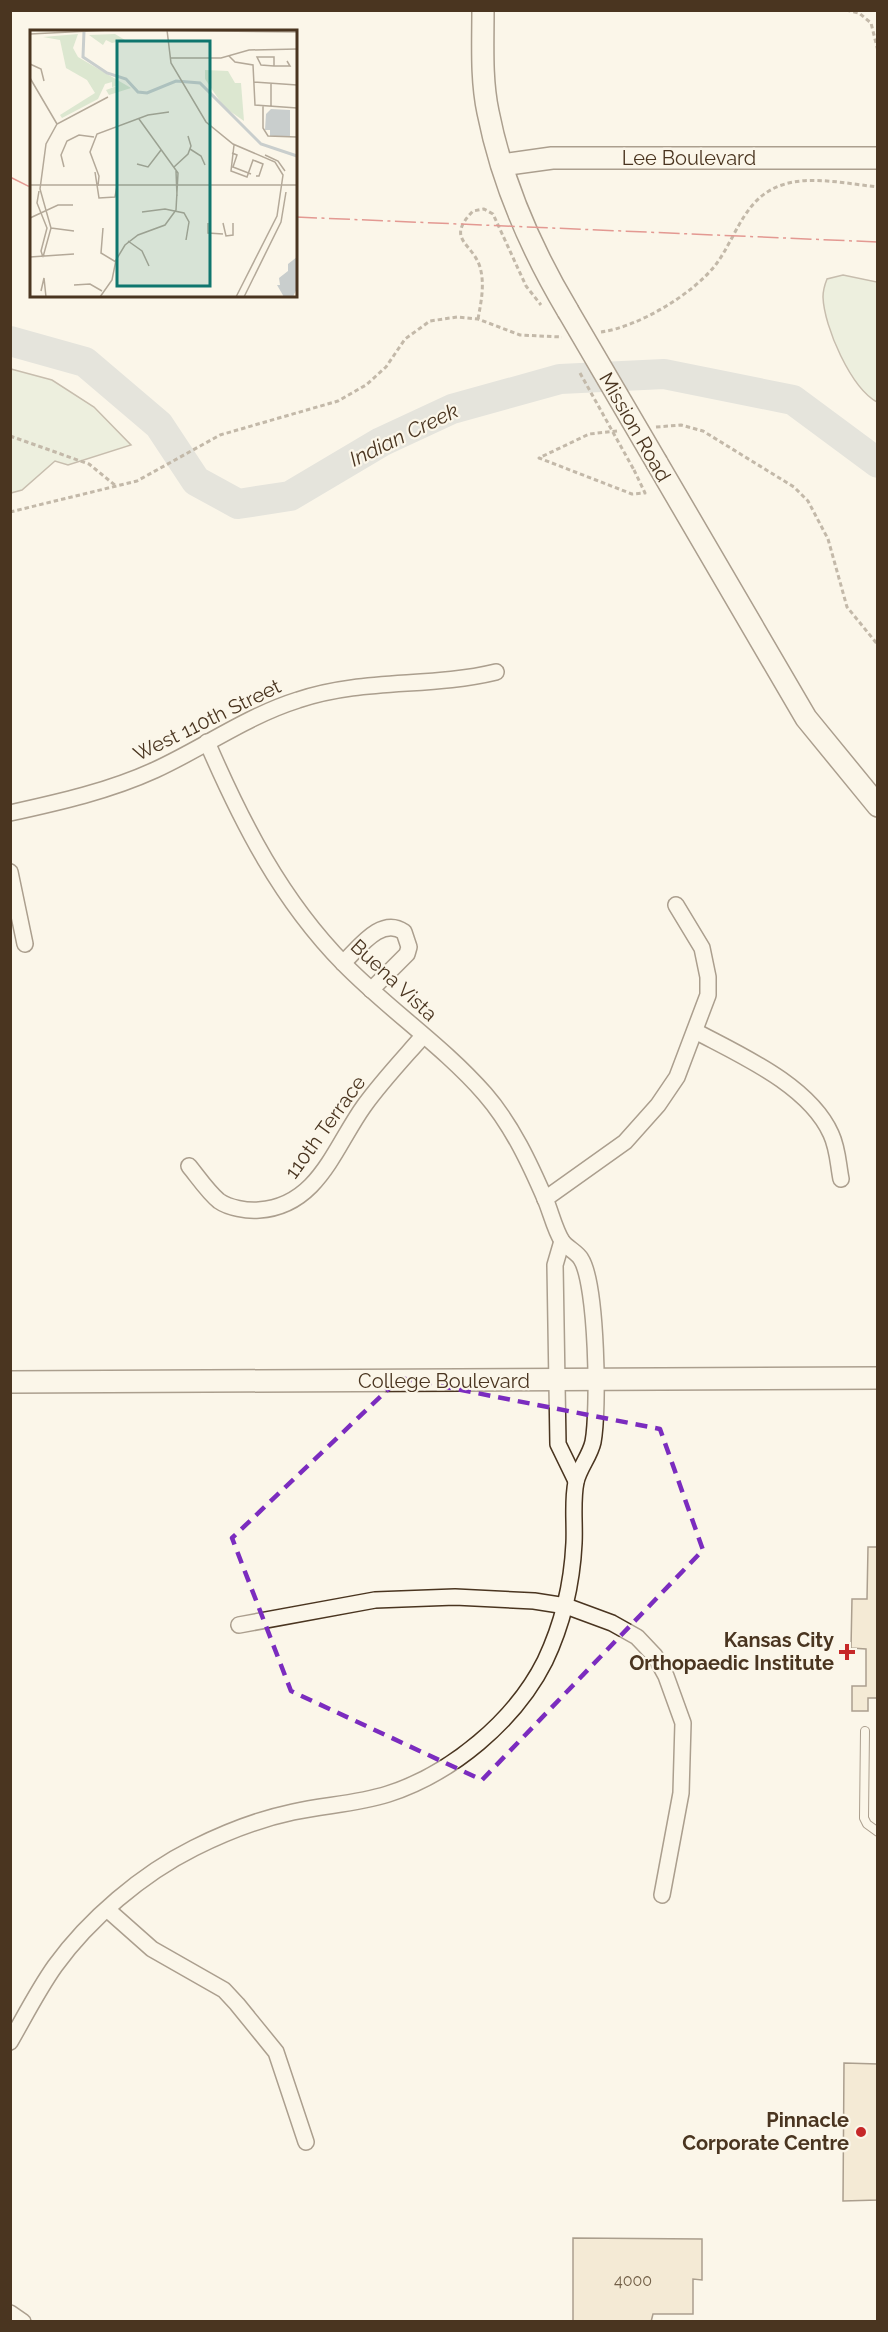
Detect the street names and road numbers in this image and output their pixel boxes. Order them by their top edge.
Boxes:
street label: Lee Boulevard [622,146,756,170]
street label: Mission Road [594,368,676,486]
street label: West 110th Street [129,674,285,766]
street label: Buena Vista [346,934,442,1026]
street label: 110th Terrace [280,1071,371,1183]
street label: College Boulevard [358,1369,530,1393]

